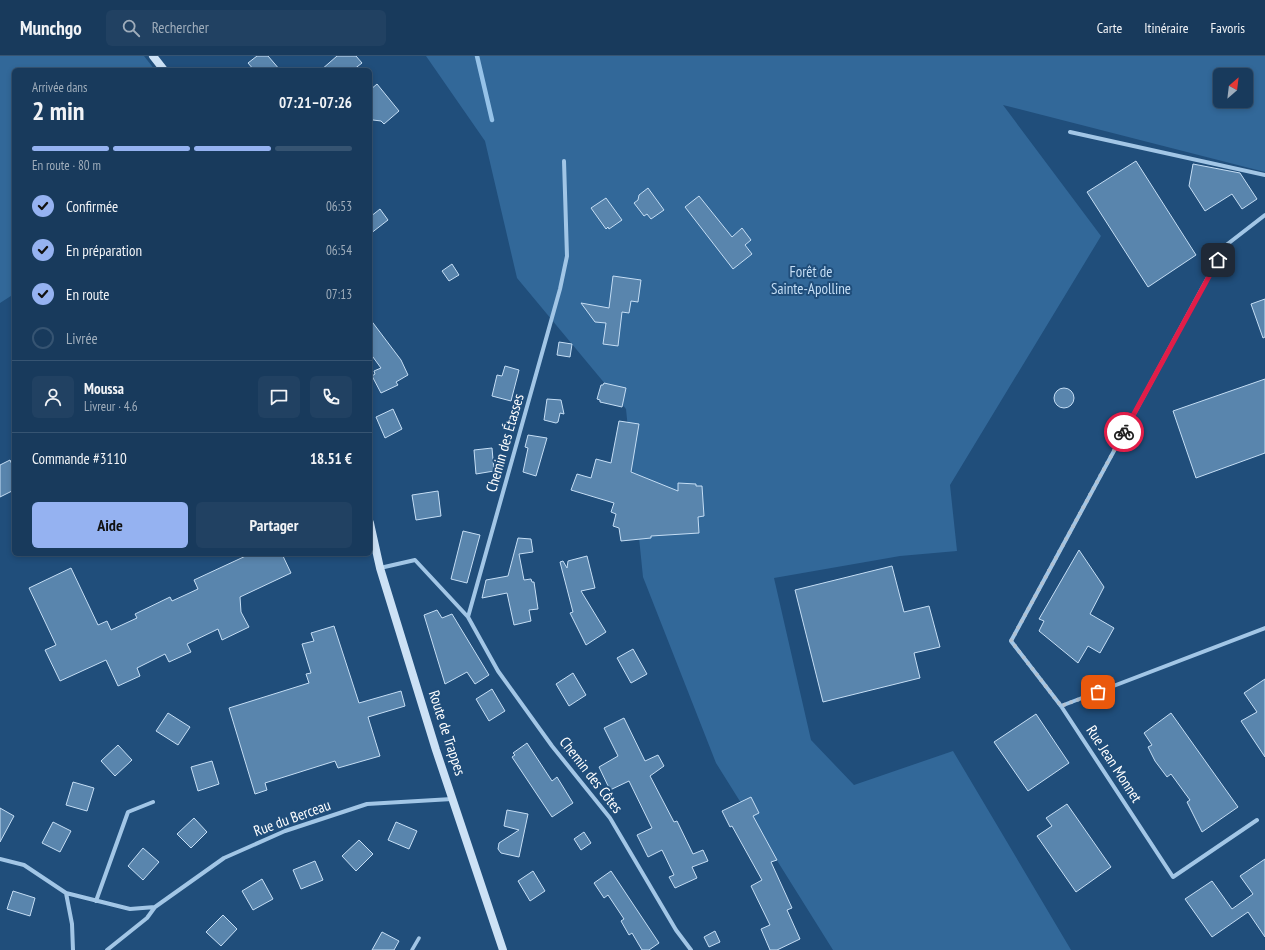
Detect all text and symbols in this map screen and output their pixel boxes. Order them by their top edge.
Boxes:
search box [106,10,386,46]
text: Munchgo [20,16,82,40]
icon: search [120,17,142,39]
text: Rechercher [152,18,209,37]
text: Carte [1097,19,1122,37]
text: Itinéraire [1144,19,1189,37]
text: Favoris [1211,19,1245,37]
north arrow [1213,68,1253,108]
map controls [1213,68,1253,108]
text: Arrivée dans [32,79,87,96]
text: 07:21–07:26 [279,93,352,112]
text: 2 min [32,94,85,127]
text: En route · 80 m [32,157,101,174]
icon: check [32,195,54,217]
text: Confirmée [66,197,118,216]
text: 06:53 [326,198,352,215]
icon: check [32,239,54,261]
text: En préparation [66,241,142,260]
text: 06:54 [326,242,352,259]
pin [1201,243,1235,277]
icon: home [1207,249,1229,271]
park label: Forêt de Sainte-Apolline [771,262,851,298]
icon: check [32,283,54,305]
text: En route [66,285,110,304]
text: 07:13 [326,286,352,303]
text: Livrée [66,329,98,348]
button: person [32,376,74,418]
button: chat [258,376,300,418]
button: phone [310,376,352,418]
text: Moussa [84,379,124,398]
street label: Chemin des Étasses [481,392,528,494]
text: Livreur · 4.6 [84,398,138,415]
courier [1104,412,1144,452]
icon: bike [1113,421,1135,443]
text: Commande #3110 [32,449,127,468]
text: 18.51 € [310,449,352,468]
button: Aide [32,502,188,548]
button: Partager [196,502,352,548]
pin [1081,675,1115,709]
icon: bag [1087,681,1109,703]
street label: Route de Trappes [425,688,470,778]
street label: Rue Jean Monnet [1082,722,1146,806]
street label: Chemin des Côtes [556,733,627,817]
street label: Rue du Berceau [251,795,333,840]

